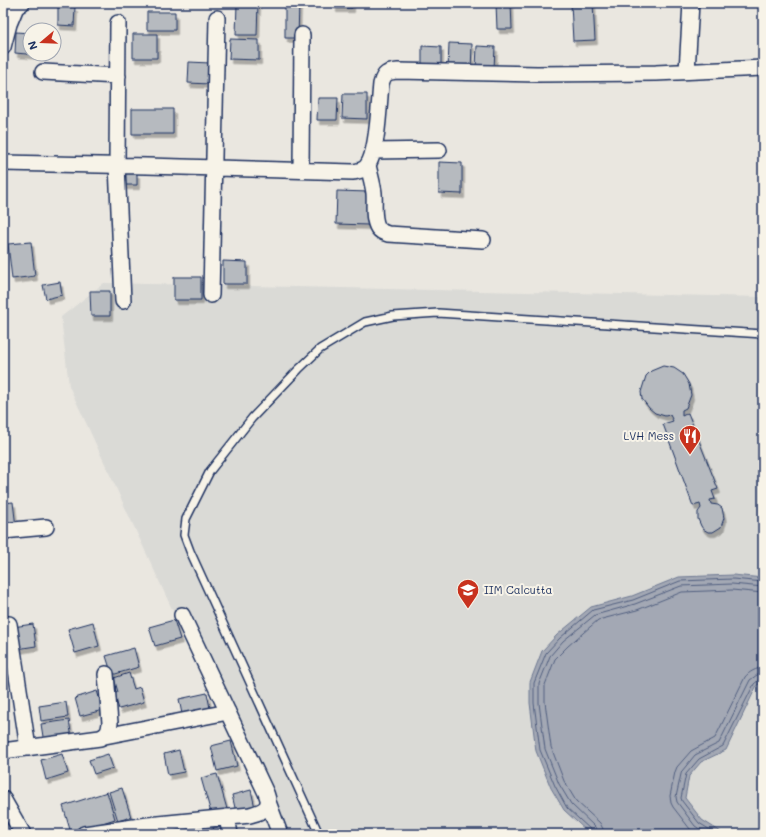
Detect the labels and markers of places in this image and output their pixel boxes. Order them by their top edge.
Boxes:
restaurant icon: LVH Mess [677,423,703,456]
place label: LVH Mess [624,428,674,443]
school or university icon: IIM Calcutta [455,577,481,610]
place label: IIM Calcutta [484,582,553,597]

